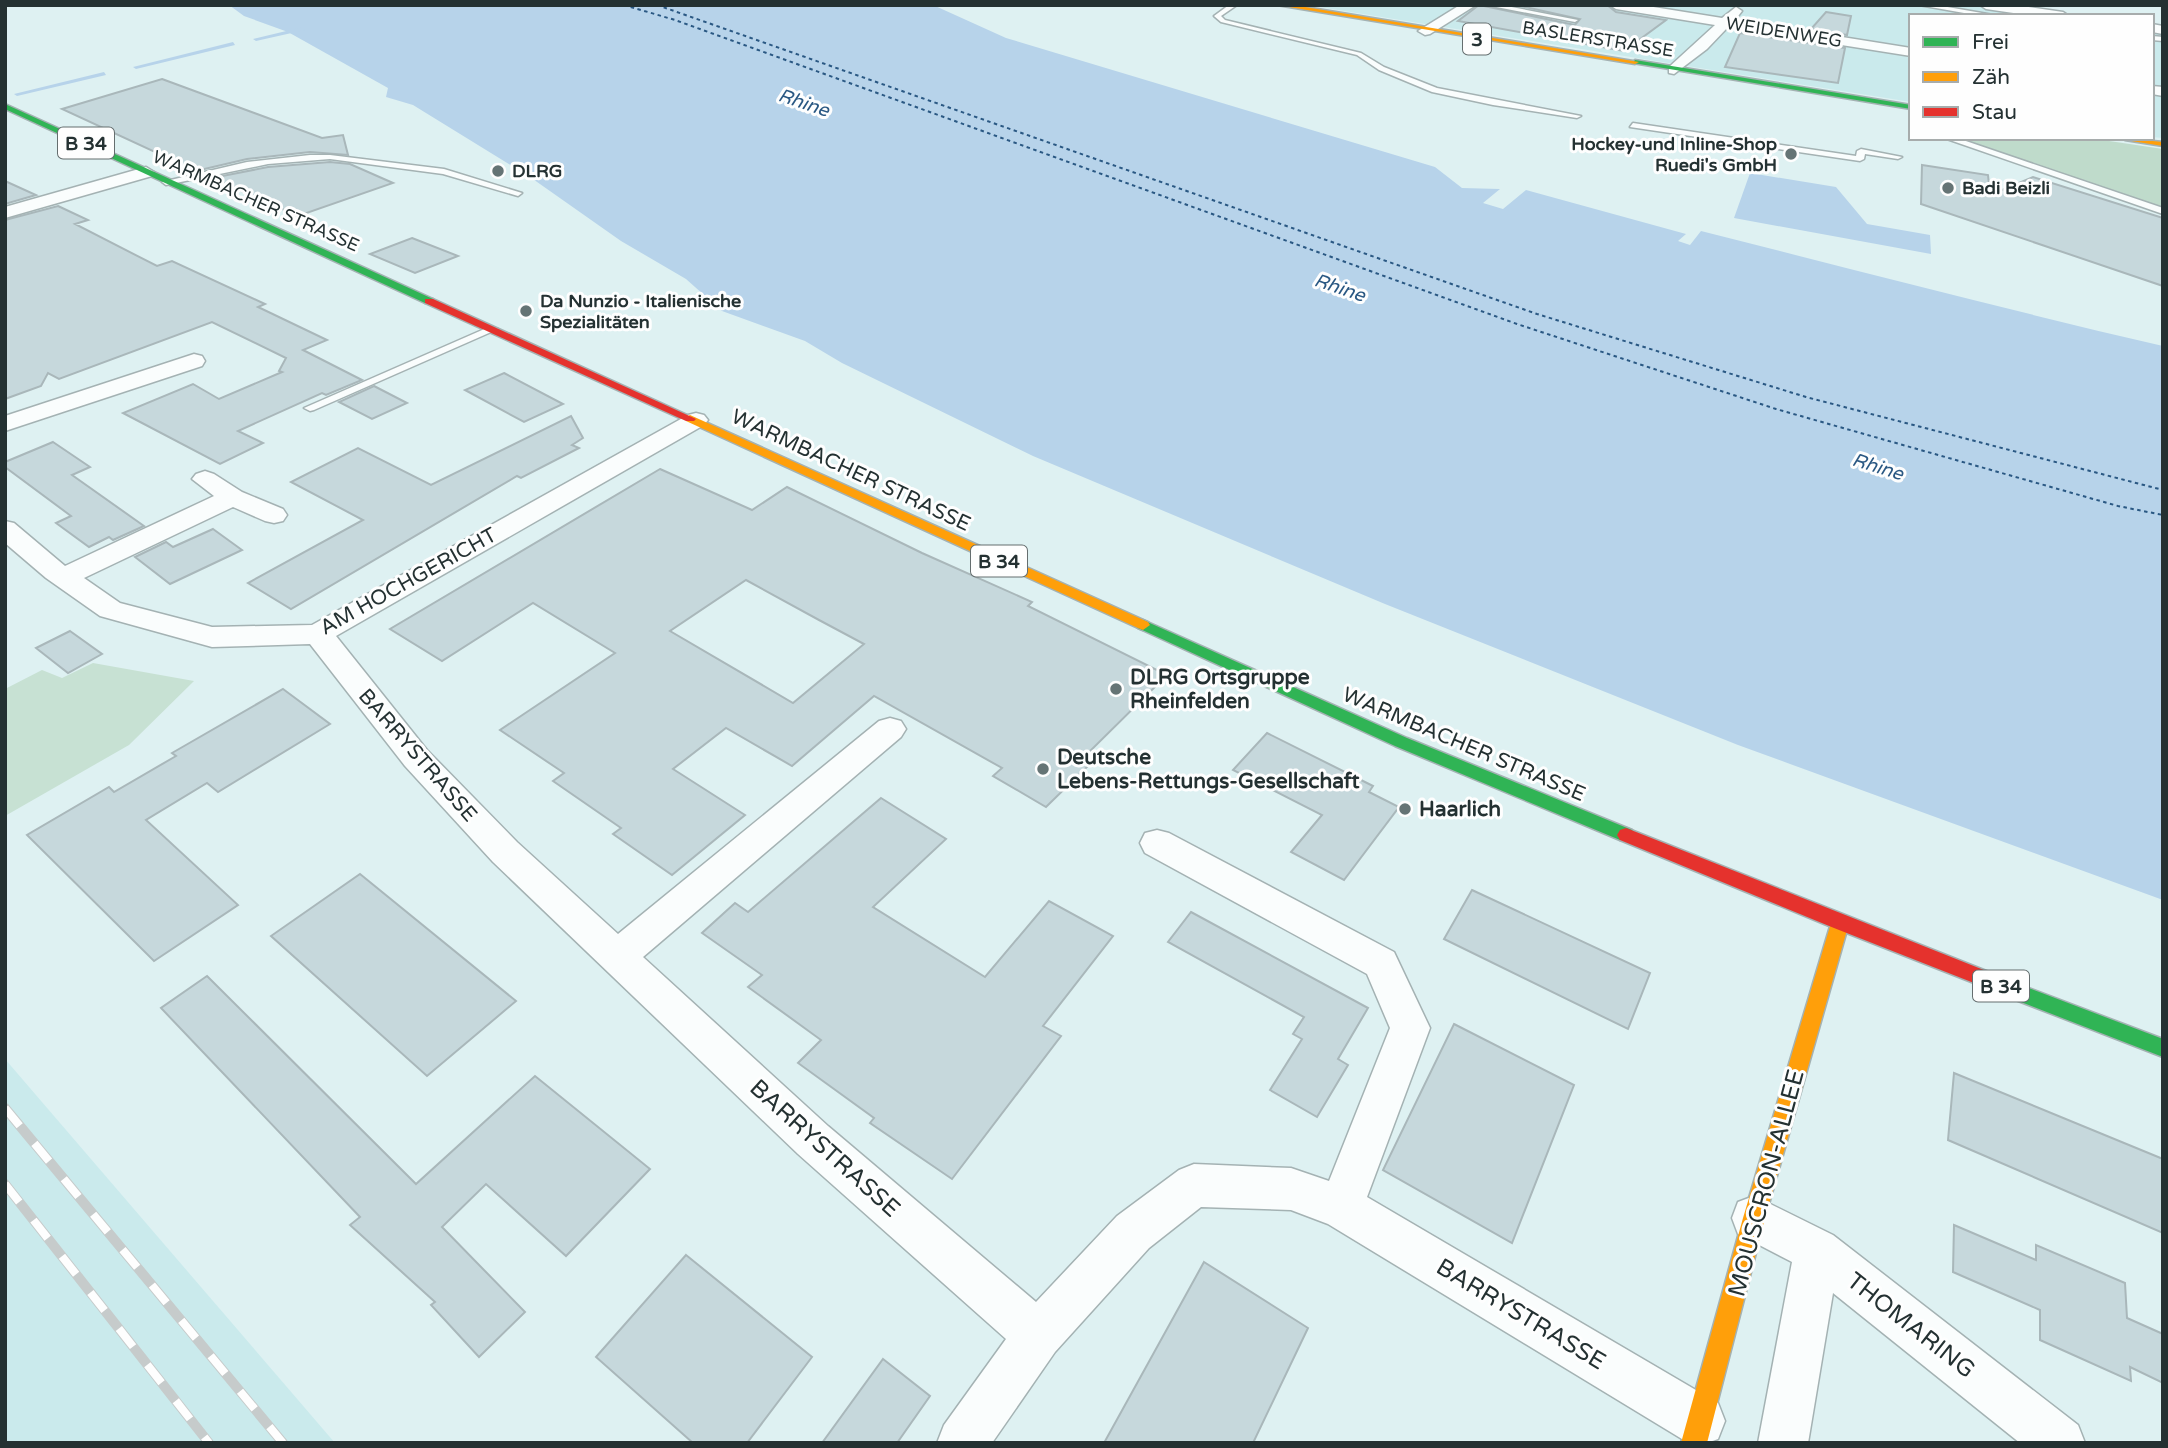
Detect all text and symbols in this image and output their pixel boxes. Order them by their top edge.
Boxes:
street label: WEIDENWEG [1724,12,1844,52]
legend [1909,14,2154,140]
street label: BASLERSTRASSE [1521,16,1675,62]
road number: 3 [1463,23,1491,54]
text: Frei [1972,30,2009,55]
text: Zäh [1972,65,2010,90]
water label: Rhine [775,84,833,122]
text: Stau [1972,100,2017,125]
road number: B 34 [58,127,114,158]
place label: Hockey-und Inline-Shop Ruedi's GmbH [1571,133,1777,176]
street label: WARMBACHER STRASSE [149,145,363,257]
marker: Hockey-und Inline-Shop Ruedi's GmbH [1783,146,1799,162]
place label: DLRG [512,160,562,182]
marker: DLRG [490,163,506,179]
place label: Badi Beizli [1962,177,2050,199]
marker: Badi Beizli [1940,180,1956,196]
water label: Rhine [1311,269,1369,307]
place label: Da Nunzio - Italienische Spezialitäten [540,290,741,333]
marker: Da Nunzio - Italienische Spezialitäten [518,303,534,319]
street label: WARMBACHER STRASSE [727,404,974,537]
water label: Rhine [1850,449,1907,485]
street label: AM HOCHGERICHT [315,522,501,640]
road number: B 34 [971,546,1027,576]
place label: DLRG Ortsgruppe Rheinfelden [1130,665,1310,714]
marker: DLRG Ortsgruppe Rheinfelden [1108,681,1124,697]
street label: WARMBACHER STRASSE [1339,682,1589,807]
street label: BARRYSTRASSE [353,684,482,827]
place label: Deutsche Lebens-Rettungs-Gesellschaft [1057,745,1360,794]
marker: Deutsche Lebens-Rettungs-Gesellschaft [1035,761,1051,777]
place label: Haarlich [1419,797,1501,822]
marker: Haarlich [1397,801,1413,817]
road number: B 34 [1973,970,2029,1002]
street label: MOUSCRON-ALLEE [1722,1066,1811,1300]
street label: BARRYSTRASSE [744,1073,906,1223]
street label: BARRYSTRASSE [1431,1252,1611,1376]
street label: THOMARING [1841,1266,1981,1384]

